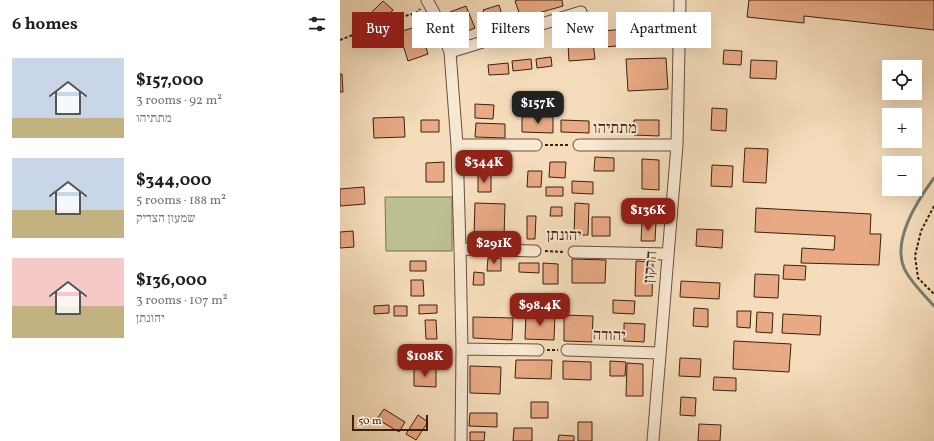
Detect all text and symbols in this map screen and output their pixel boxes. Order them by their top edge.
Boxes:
chip: Buy [352,12,404,48]
chip: Rent [412,12,469,48]
chip: Filters [477,12,544,48]
chip: New [552,12,608,48]
chip: Apartment [616,12,711,48]
text: 6 homes [12,13,78,36]
icon: filters [306,13,328,35]
map controls [882,60,922,196]
button: locate [882,60,922,100]
text: $157,000 [136,69,204,92]
icon: home [44,74,92,122]
pin: $157K [510,91,566,125]
text: 3 rooms · 92 m² [136,92,222,110]
text: $157K [521,95,555,113]
button: + [882,108,922,148]
text: מתתיהו [136,110,172,128]
street label: מתתיהו [593,118,637,140]
pin: $344K [456,150,512,184]
text: $344K [464,154,504,172]
button: − [882,156,922,196]
text: $344,000 [136,169,211,192]
icon: home [44,174,92,222]
text: 5 rooms · 188 m² [136,192,226,210]
pin: $136K [620,198,676,232]
text: $136K [630,202,666,220]
text: שמעון הצדיק [136,210,195,228]
street label: יהונתן [546,225,582,247]
pin: $291K [466,231,522,265]
text: $291K [476,235,512,253]
street label: הרקון [639,250,663,284]
text: $136,000 [136,269,207,292]
icon: home [44,274,92,322]
text: 3 rooms · 107 m² [136,292,227,310]
pin: $98.4K [507,293,573,327]
text: $98.4K [519,297,561,315]
text: יהונתן [136,310,165,328]
street label: יהודה [592,324,626,348]
pin: $108K [397,344,453,378]
text: $108K [407,348,444,366]
scale bar [352,413,428,432]
text: 50 m [358,414,382,429]

